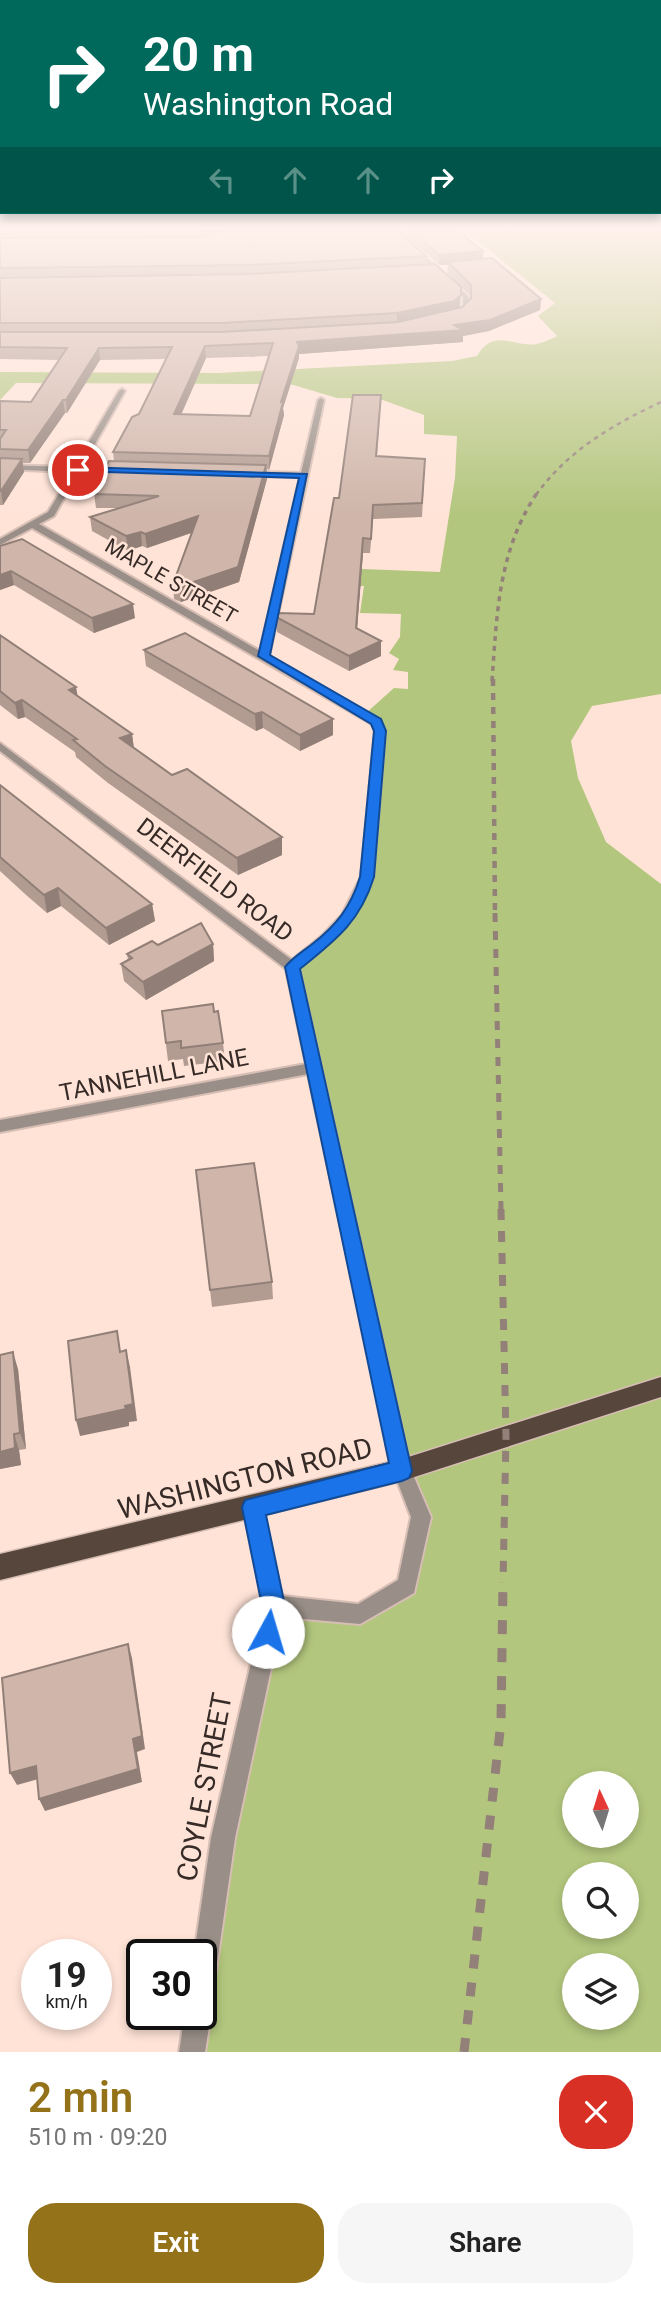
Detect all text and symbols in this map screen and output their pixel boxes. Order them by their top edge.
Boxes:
text: 20 m [143,26,254,83]
icon: right [28,28,119,119]
text: Washington Road [143,85,393,123]
icon: left [203,161,241,199]
icon: ahead [276,161,314,199]
icon: ahead [349,161,387,199]
icon: right [422,161,460,199]
pin [48,440,108,500]
icon: arrive [59,451,97,489]
street label: MAPLE STREET [101,533,242,629]
street label: DEERFIELD ROAD [131,812,299,948]
street label: TANNEHILL LANE [57,1043,251,1107]
street label: WASHINGTON ROAD [114,1431,376,1526]
position arrow [231,1595,305,1669]
street label: COYLE STREET [170,1690,239,1884]
north arrow [562,1771,639,1848]
map controls [562,1771,639,2030]
button: search [562,1862,639,1939]
speed limit sign: 30 [126,1939,217,2030]
button: layers [562,1953,639,2030]
text: 19 [46,1955,87,1996]
text: km/h [45,1991,88,2012]
text: 2 min [28,2073,133,2122]
button: close [559,2075,633,2149]
text: 510 m · 09:20 [28,2124,167,2151]
button: Exit [28,2203,324,2283]
button: Share [338,2203,633,2283]

